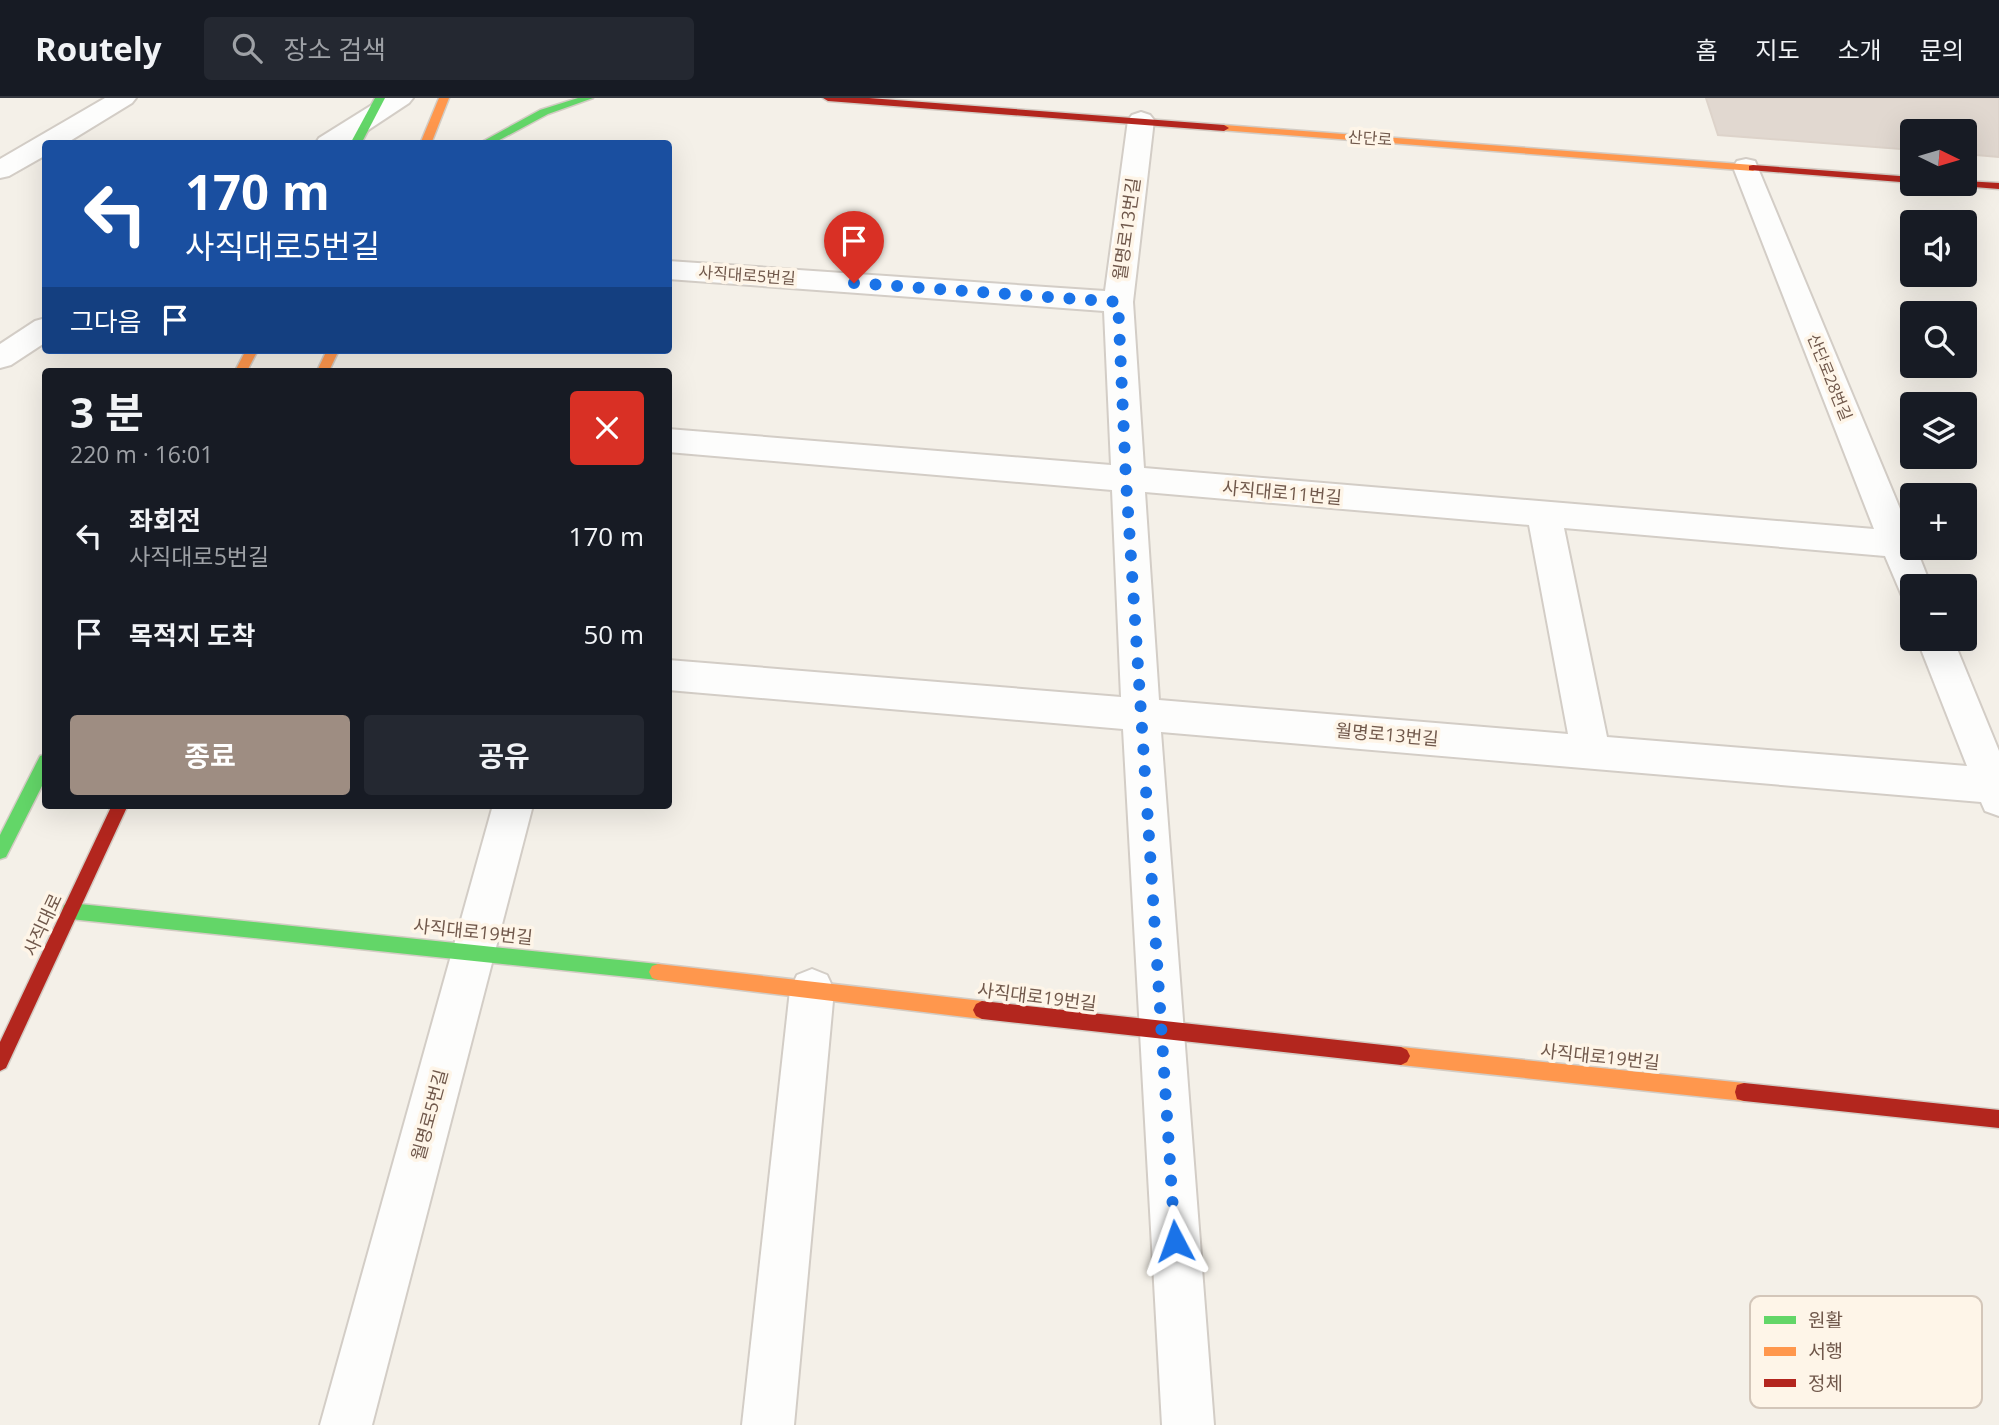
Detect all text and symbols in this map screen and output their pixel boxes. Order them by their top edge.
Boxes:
search box [204,17,694,80]
text: Routely [35,26,162,71]
icon: search [228,29,266,67]
text: 장소 검색 [284,31,386,67]
text: 홈 [1695,33,1717,66]
text: 지도 [1755,33,1800,66]
text: 소개 [1838,33,1882,66]
text: 문의 [1920,33,1964,66]
north arrow [1900,119,1978,196]
map controls [1900,119,1977,651]
street label: 산단로 [1347,125,1393,151]
text: 170 m [185,158,330,224]
icon: left [70,168,161,259]
street label: 월명로13번길 [1107,176,1145,282]
button: sound [1900,210,1977,287]
pin [824,211,884,283]
icon: arrive [835,222,873,260]
text: 사직대로5번길 [185,224,380,267]
street label: 사직대로5번길 [698,261,796,289]
icon: arrive [156,301,194,339]
button: search [1900,301,1977,378]
text: 그다음 [70,303,142,339]
street label: 산단로28번길 [1803,330,1857,424]
text: 3 분 [70,383,144,440]
button: close [570,391,644,465]
button: layers [1900,392,1977,469]
text: 220 m · 16:01 [70,438,213,470]
street label: 사직대로11번길 [1221,475,1343,509]
button: + [1900,483,1977,560]
text: 좌회전 [129,502,201,538]
icon: left [70,517,108,555]
text: 170 m [569,518,644,554]
text: 사직대로5번길 [129,540,269,572]
button: − [1900,574,1977,651]
icon: arrive [70,615,108,653]
text: 50 m [583,616,644,652]
text: 목적지 도착 [129,617,255,653]
button: 종료 [70,715,350,795]
button: 공유 [364,715,644,795]
street label: 월명로13번길 [1335,718,1440,750]
street label: 사직대로 [17,889,67,960]
street label: 사직대로19번길 [412,913,534,949]
street label: 사직대로19번길 [976,977,1098,1015]
street label: 사직대로19번길 [1539,1038,1661,1074]
street label: 월명로5번길 [405,1067,453,1163]
position arrow [1138,1204,1212,1278]
legend [1750,1296,1982,1408]
text: 원활 [1808,1307,1843,1333]
text: 서행 [1808,1338,1843,1364]
text: 정체 [1808,1370,1843,1396]

